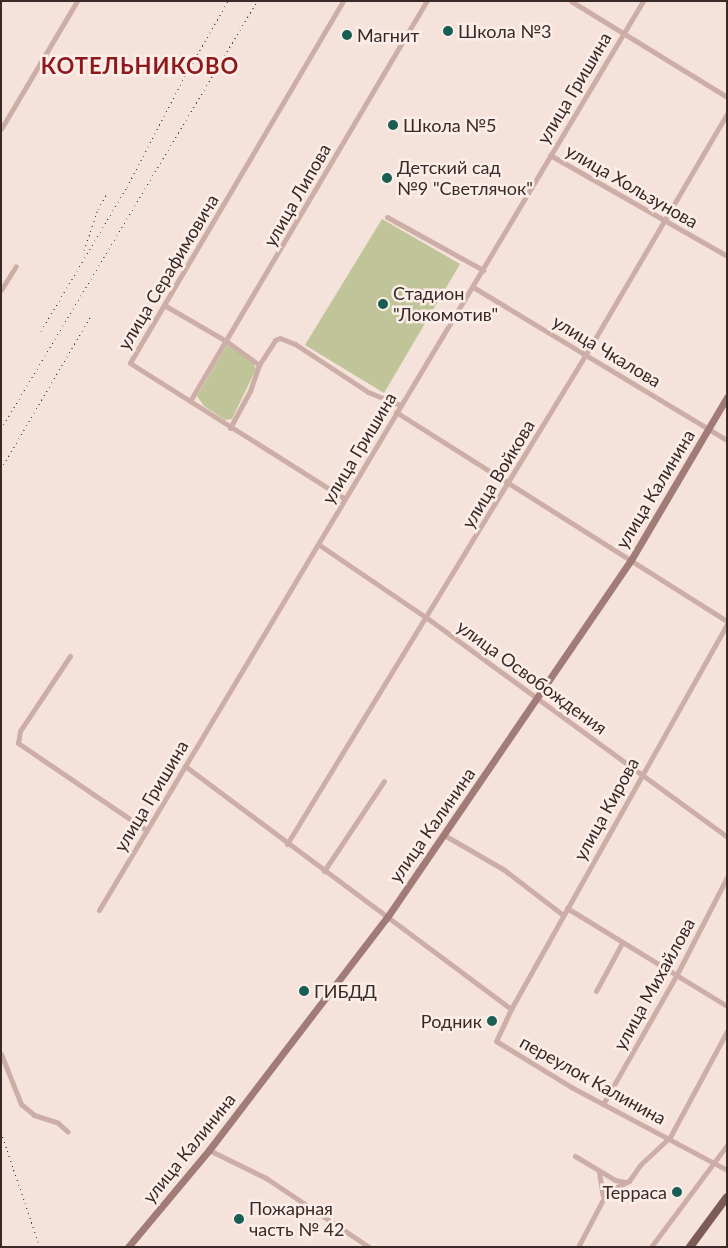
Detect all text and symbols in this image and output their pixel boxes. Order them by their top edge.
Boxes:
place label: Школа №3 [458,20,551,42]
place label: Магнит [357,24,419,46]
marker: Школа №3 [442,25,454,37]
street label: улица Гришина [532,28,616,148]
marker: Магнит [341,29,353,41]
district label: КОТЕЛЬНИКОВО [39,53,241,79]
place label: Школа №5 [403,114,496,136]
marker: Школа №5 [387,119,399,131]
street label: улица Хользунова [562,139,702,233]
street label: улица Липова [259,140,335,250]
place label: Детский сад №9 "Светлячок" [397,157,533,200]
marker: Детский сад №9 "Светлячок" [381,172,393,184]
street label: улица Серафимовича [113,190,223,354]
place label: Стадион "Локомотив" [393,283,498,326]
marker: Стадион "Локомотив" [377,298,389,310]
street label: улица Чкалова [549,310,665,392]
street label: улица Гришина [317,388,401,508]
street label: улица Войкова [457,416,539,532]
street label: улица Калинина [611,426,699,552]
street label: улица Освобождения [453,615,611,739]
street label: улица Гришина [109,736,193,856]
street label: улица Кирова [569,754,643,864]
street label: улица Калинина [384,763,480,887]
street label: улица Михайлова [609,914,699,1054]
place label: ГИБДД [314,980,377,1002]
marker: ГИБДД [298,985,310,997]
place label: Родник [421,1010,482,1032]
marker: Родник [486,1015,498,1027]
street label: переулок Калинина [516,1031,670,1129]
street label: улица Калинина [138,1089,240,1207]
place label: Терраса [602,1181,667,1203]
marker: Терраса [671,1186,683,1198]
place label: Пожарная часть № 42 [249,1198,344,1240]
marker: Пожарная часть № 42 [233,1213,245,1225]

